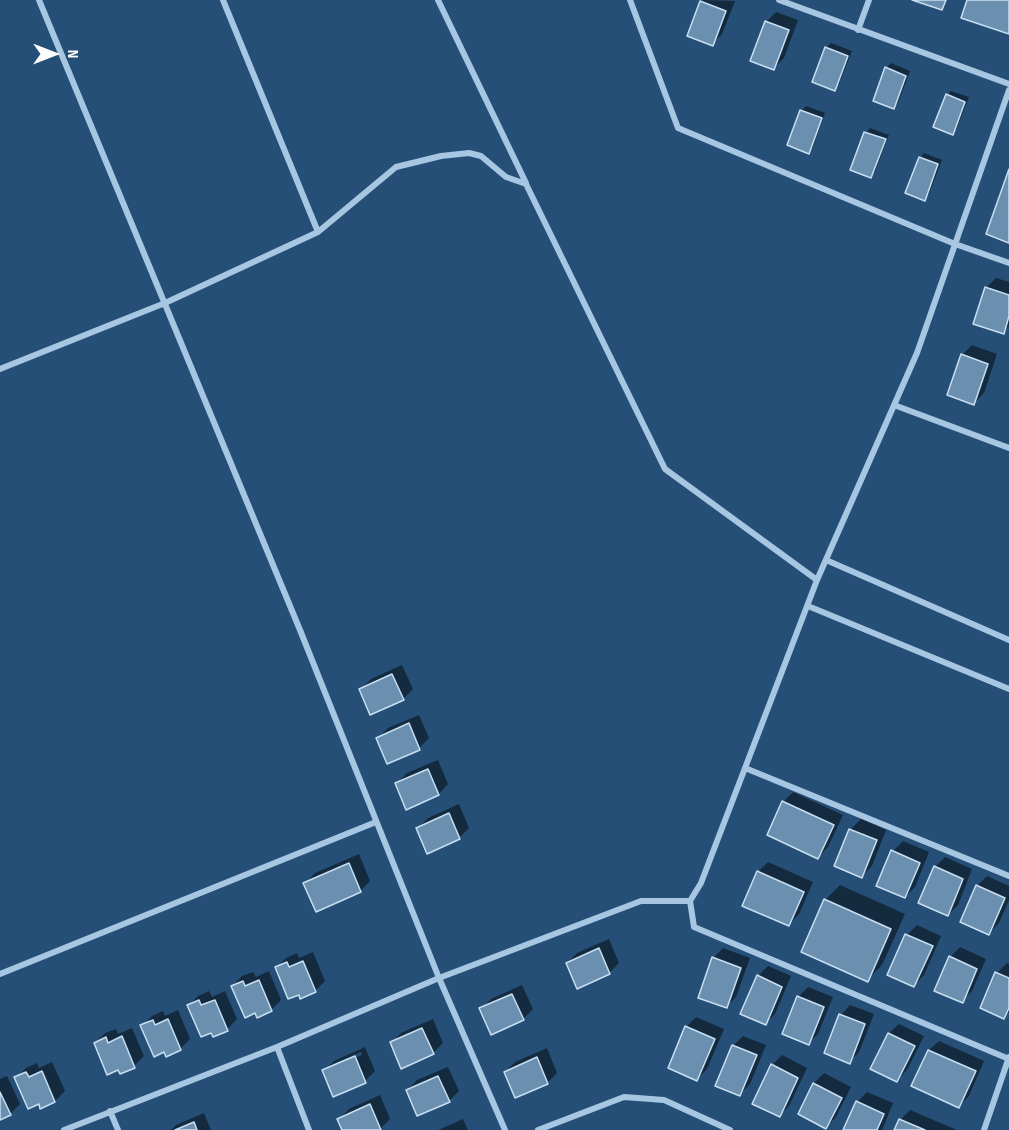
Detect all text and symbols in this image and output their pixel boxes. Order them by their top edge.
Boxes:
north arrow [24,24,84,84]
text: N [63,50,82,58]

